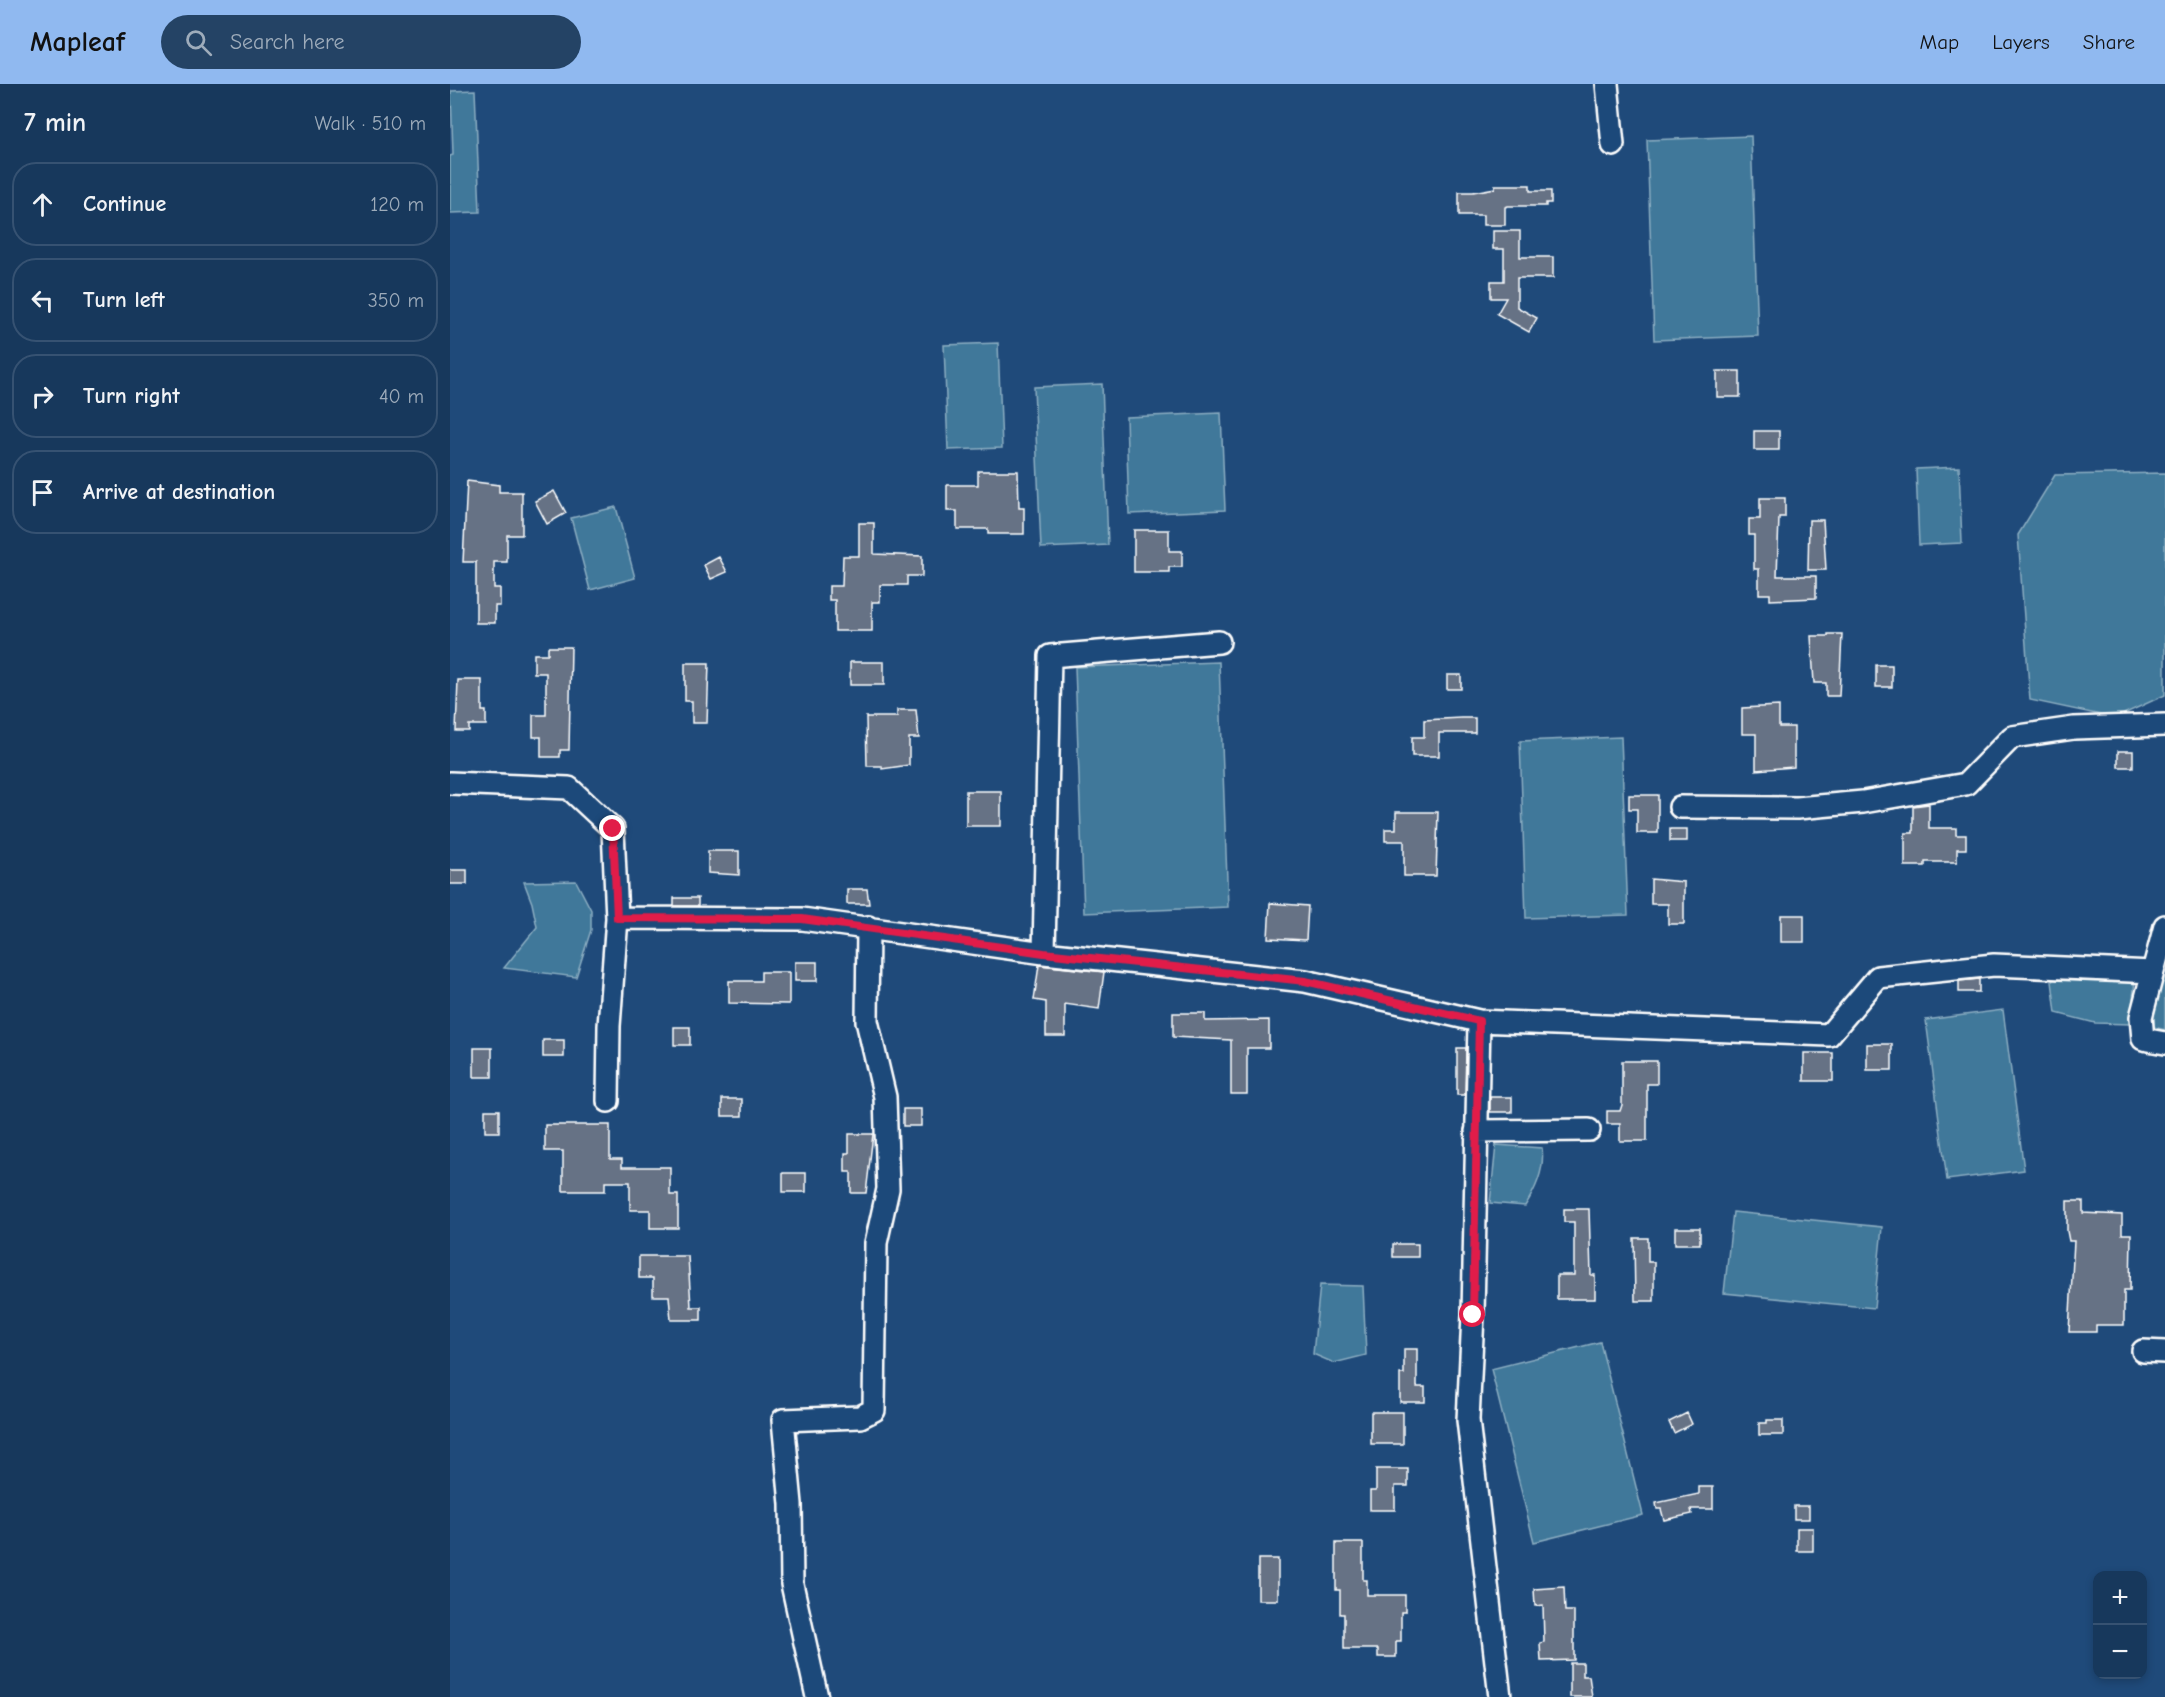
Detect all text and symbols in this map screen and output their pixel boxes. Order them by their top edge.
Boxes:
search box [161,15,581,69]
text: Mapleaf [30,26,125,58]
icon: search [182,26,215,59]
text: Search here [230,29,344,55]
text: Map [1920,30,1959,54]
text: Layers [1992,30,2050,54]
text: Share [2083,30,2135,54]
text: 7 min [24,108,86,138]
text: Walk · 510 m [315,112,426,135]
icon: ahead [26,188,59,221]
text: Continue [83,191,166,217]
text: 120 m [370,193,424,216]
icon: left [26,284,59,317]
text: Turn left [83,287,165,313]
text: 350 m [368,289,424,312]
icon: right [26,380,59,413]
text: Turn right [83,383,180,409]
text: 40 m [379,385,424,408]
icon: arrive [26,476,59,509]
text: Arrive at destination [83,479,275,505]
route end [599,815,625,841]
route start [1459,1301,1485,1327]
map controls [2093,1571,2147,1679]
button: + [2093,1571,2147,1625]
button: − [2093,1625,2147,1679]

